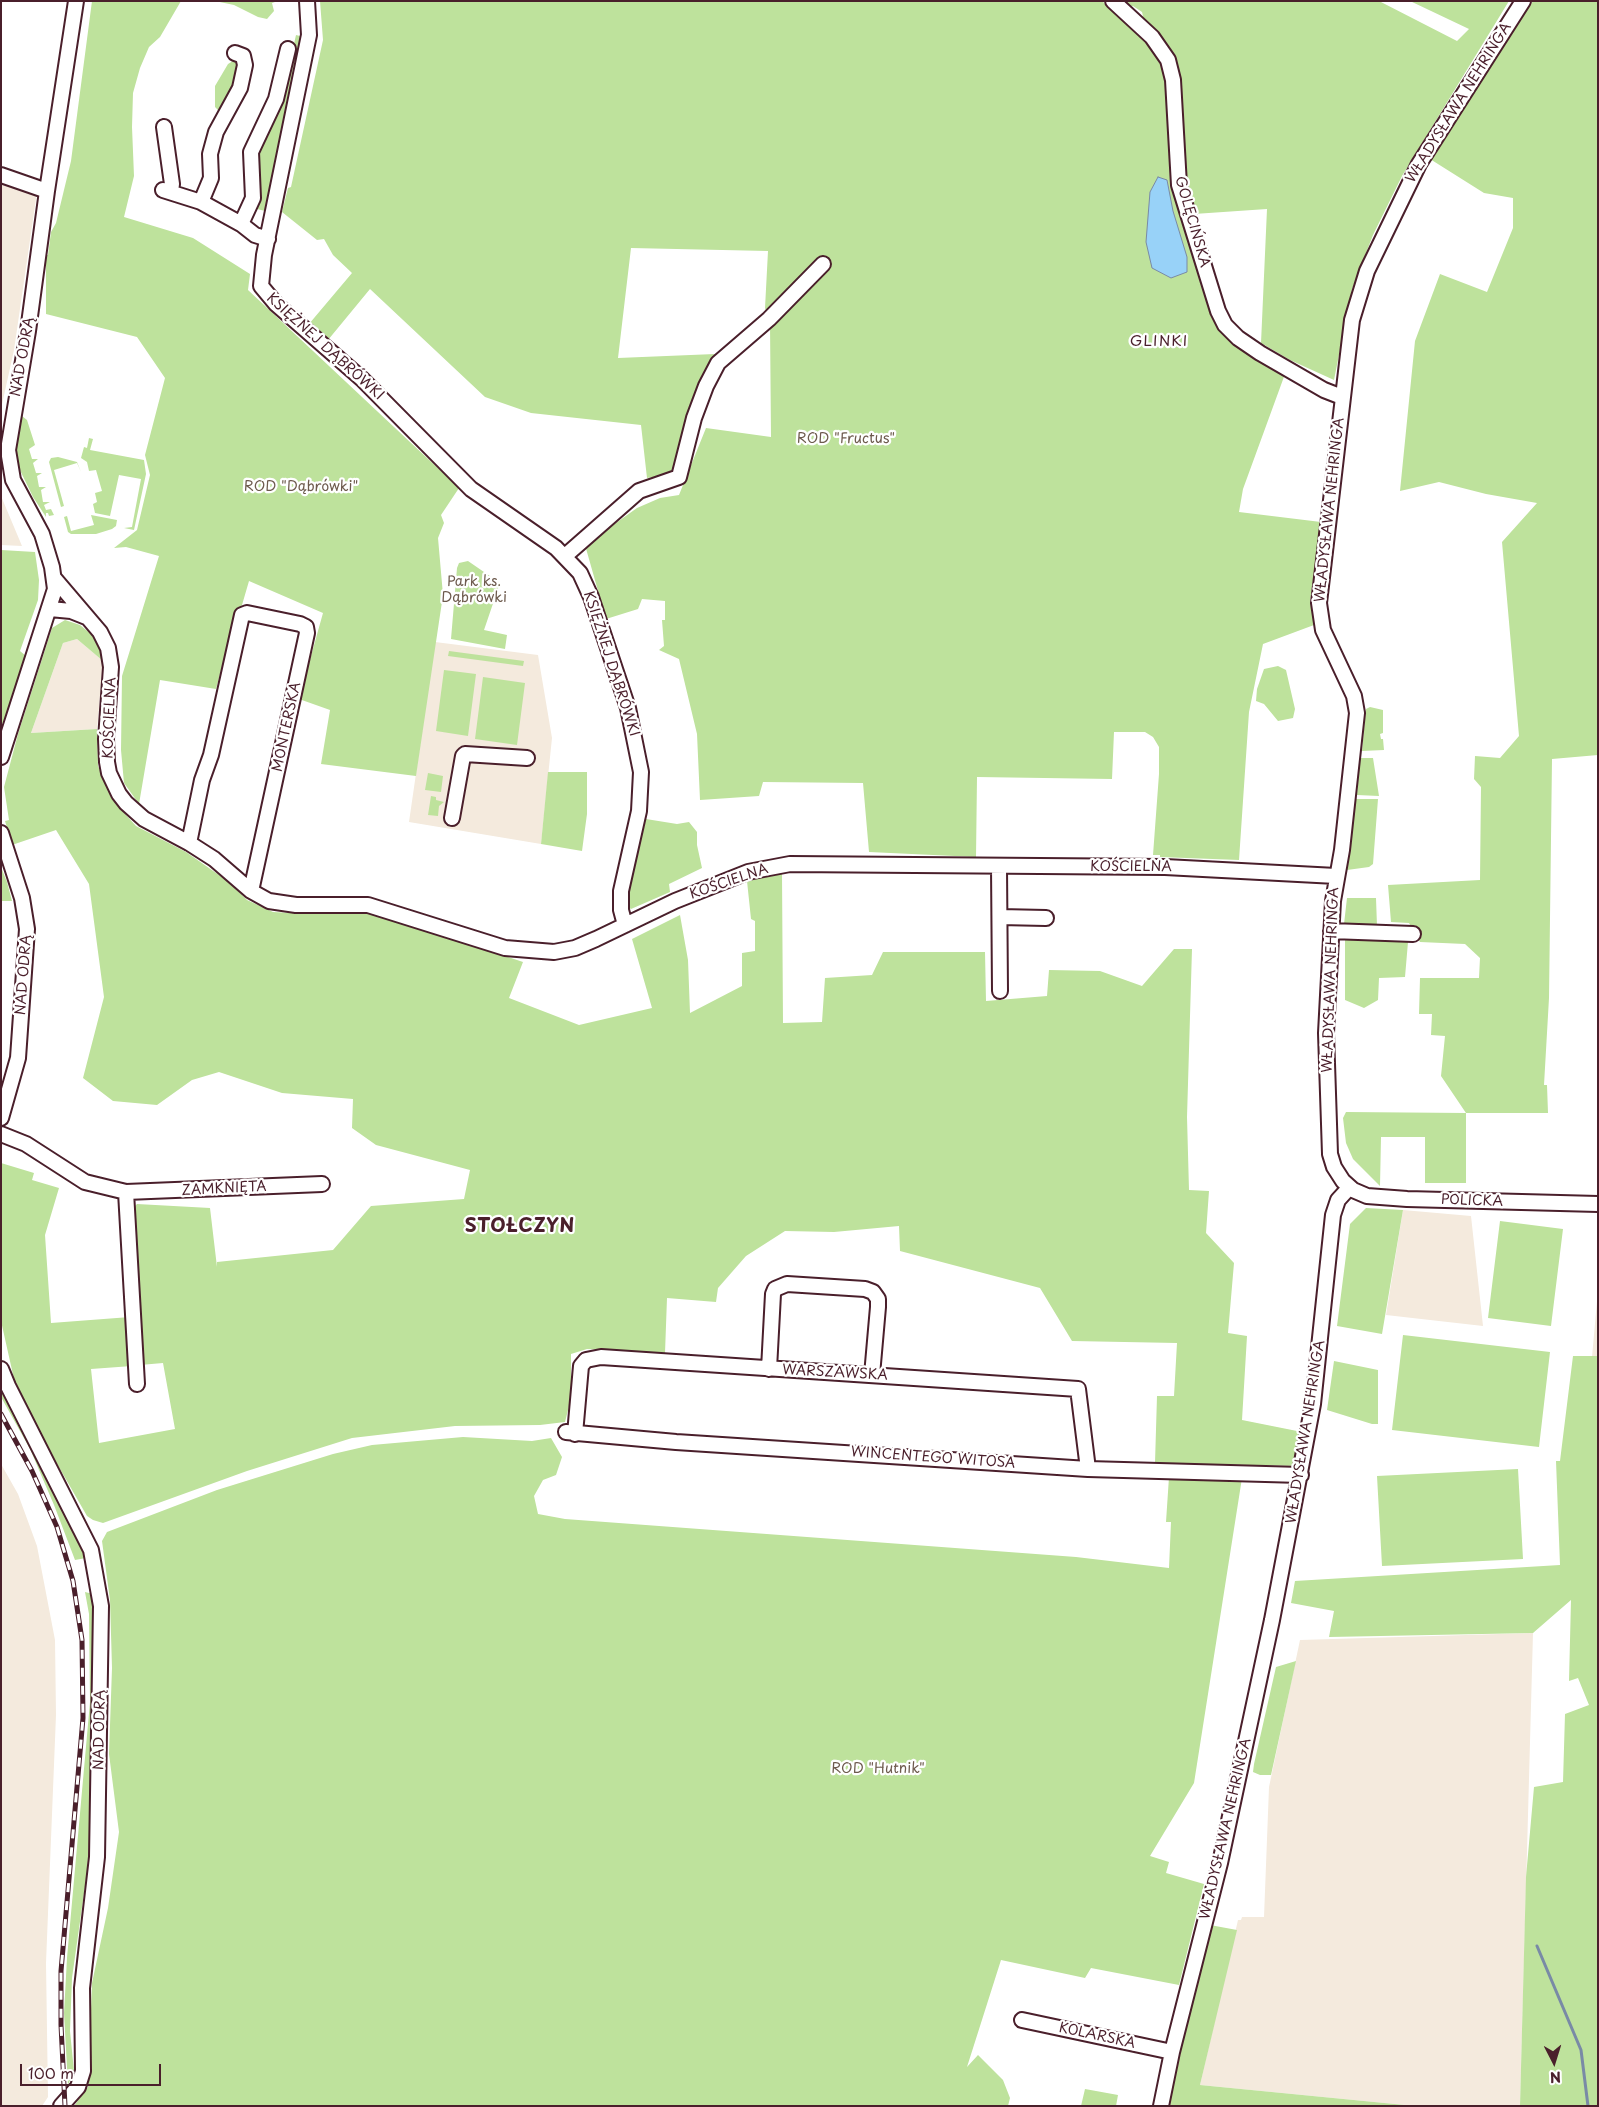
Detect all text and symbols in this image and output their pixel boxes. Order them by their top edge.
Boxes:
street label: WŁADYSŁAWA NEHRINGA [1403,20,1515,186]
street label: GOLĘCIŃSKA [1171,174,1213,270]
street label: KSIĘŻNEJ DĄBRÓWKI [263,290,387,404]
street label: NAD ODRĄ [8,316,38,398]
district label: GLINKI [1130,333,1188,351]
street label: WŁADYSŁAWA NEHRINGA [1312,417,1348,603]
park label: ROD "Fructus" [797,431,895,447]
park label: ROD "Dąbrówki" [244,479,358,495]
park label: Park ks. Dąbrówki [441,574,507,606]
street label: KSIĘŻNEJ DĄBRÓWKI [580,589,642,739]
street label: KOŚCIELNA [100,677,120,759]
street label: MONTERSKA [269,681,305,773]
street label: KOŚCIELNA [1090,859,1172,875]
street label: KOŚCIELNA [688,861,770,903]
street label: WŁADYSŁAWA NEHRINGA [1319,887,1343,1073]
street label: NAD ODRĄ [13,934,35,1016]
street label: ZAMKNIĘTA [181,1178,267,1200]
street label: POLICKA [1441,1192,1503,1210]
district label: STOŁCZYN [464,1216,576,1238]
street label: WŁADYSŁAWA NEHRINGA [1283,1339,1329,1525]
street label: WARSZAWSKA [782,1362,888,1384]
street label: WINCENTEGO WITOSA [850,1444,1016,1472]
street label: NAD ODRĄ [91,1690,109,1770]
street label: WŁADYSŁAWA NEHRINGA [1197,1737,1255,1921]
park label: ROD "Hutnik" [831,1761,925,1777]
street label: KOLARSKA [1057,2020,1137,2052]
north arrow [1529,2037,1579,2087]
scale bar [22,2054,164,2086]
text: 100 m [28,2061,74,2084]
text: N [1549,2066,1562,2088]

